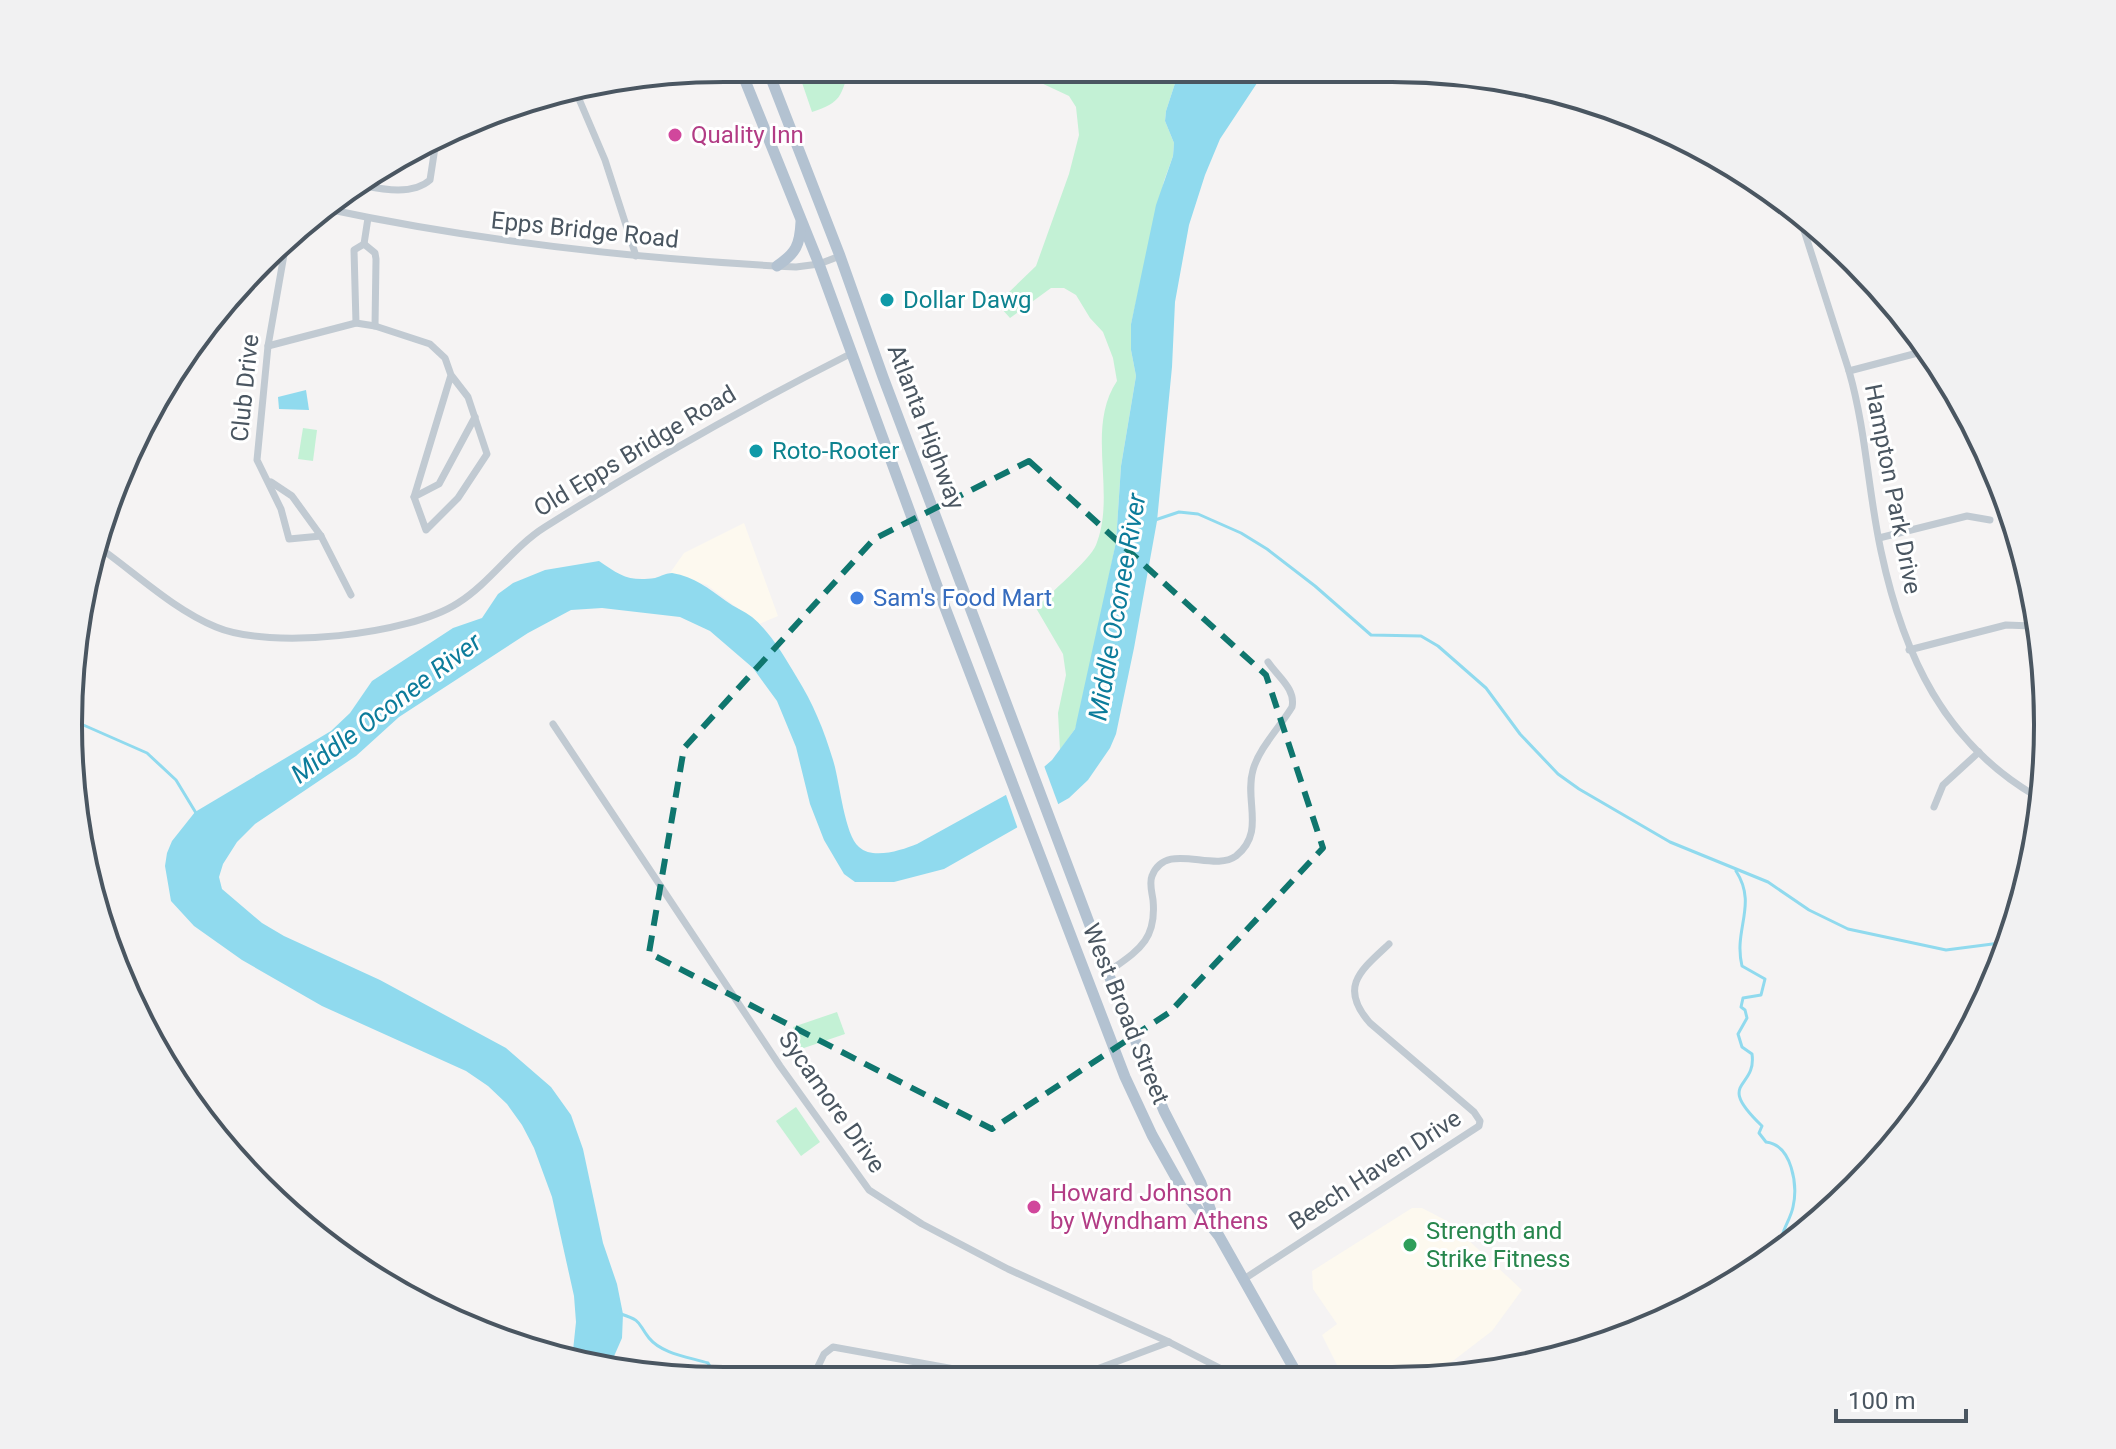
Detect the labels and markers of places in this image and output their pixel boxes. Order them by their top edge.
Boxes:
place label: Quality Inn [691,121,804,149]
marker: Quality Inn [666,126,684,144]
place label: Dollar Dawg [903,286,1032,314]
marker: Dollar Dawg [878,291,896,309]
place label: Roto-Rooter [772,437,899,465]
marker: Roto-Rooter [747,442,765,460]
place label: Sam's Food Mart [873,584,1052,612]
marker: Sam's Food Mart [848,589,866,607]
place label: Howard Johnson by Wyndham Athens [1050,1179,1268,1235]
marker: Howard Johnson by Wyndham Athens [1025,1198,1043,1216]
place label: Strength and Strike Fitness [1426,1217,1570,1273]
marker: Strength and Strike Fitness [1401,1236,1419,1254]

